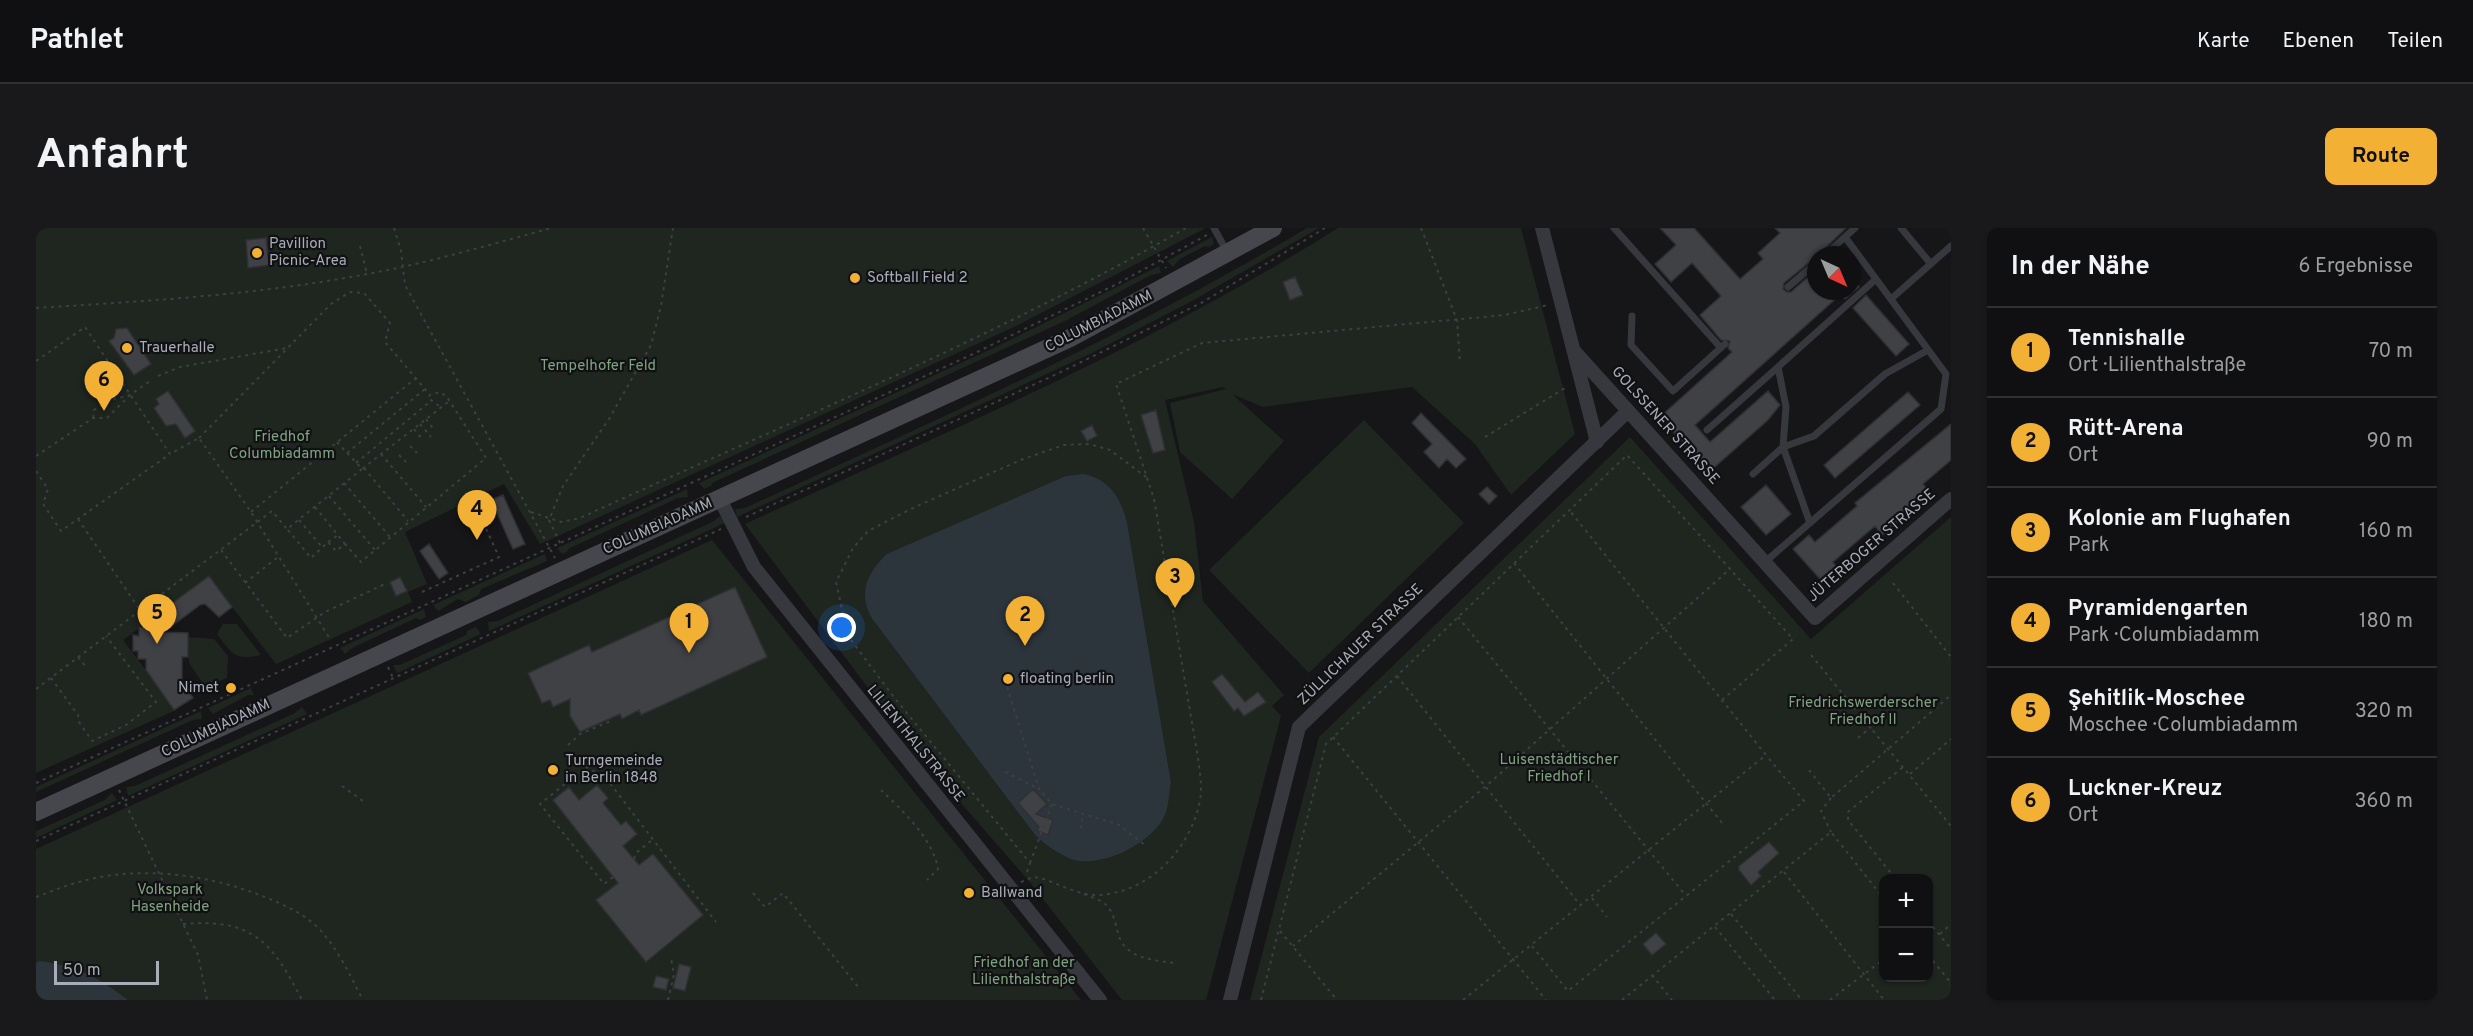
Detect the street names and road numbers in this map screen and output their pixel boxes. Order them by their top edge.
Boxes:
street label: COLUMBIADAMM [1042,287,1156,357]
street label: GOLSSENER STRASSE [1607,363,1723,489]
street label: JÜTERBOGER STRASSE [1803,484,1940,607]
street label: COLUMBIADAMM [600,494,716,560]
street label: ZÜLLICHAUER STRASSE [1294,579,1428,710]
street label: LILIENTHALSTRASSE [862,682,968,806]
street label: COLUMBIADAMM [159,695,273,763]

